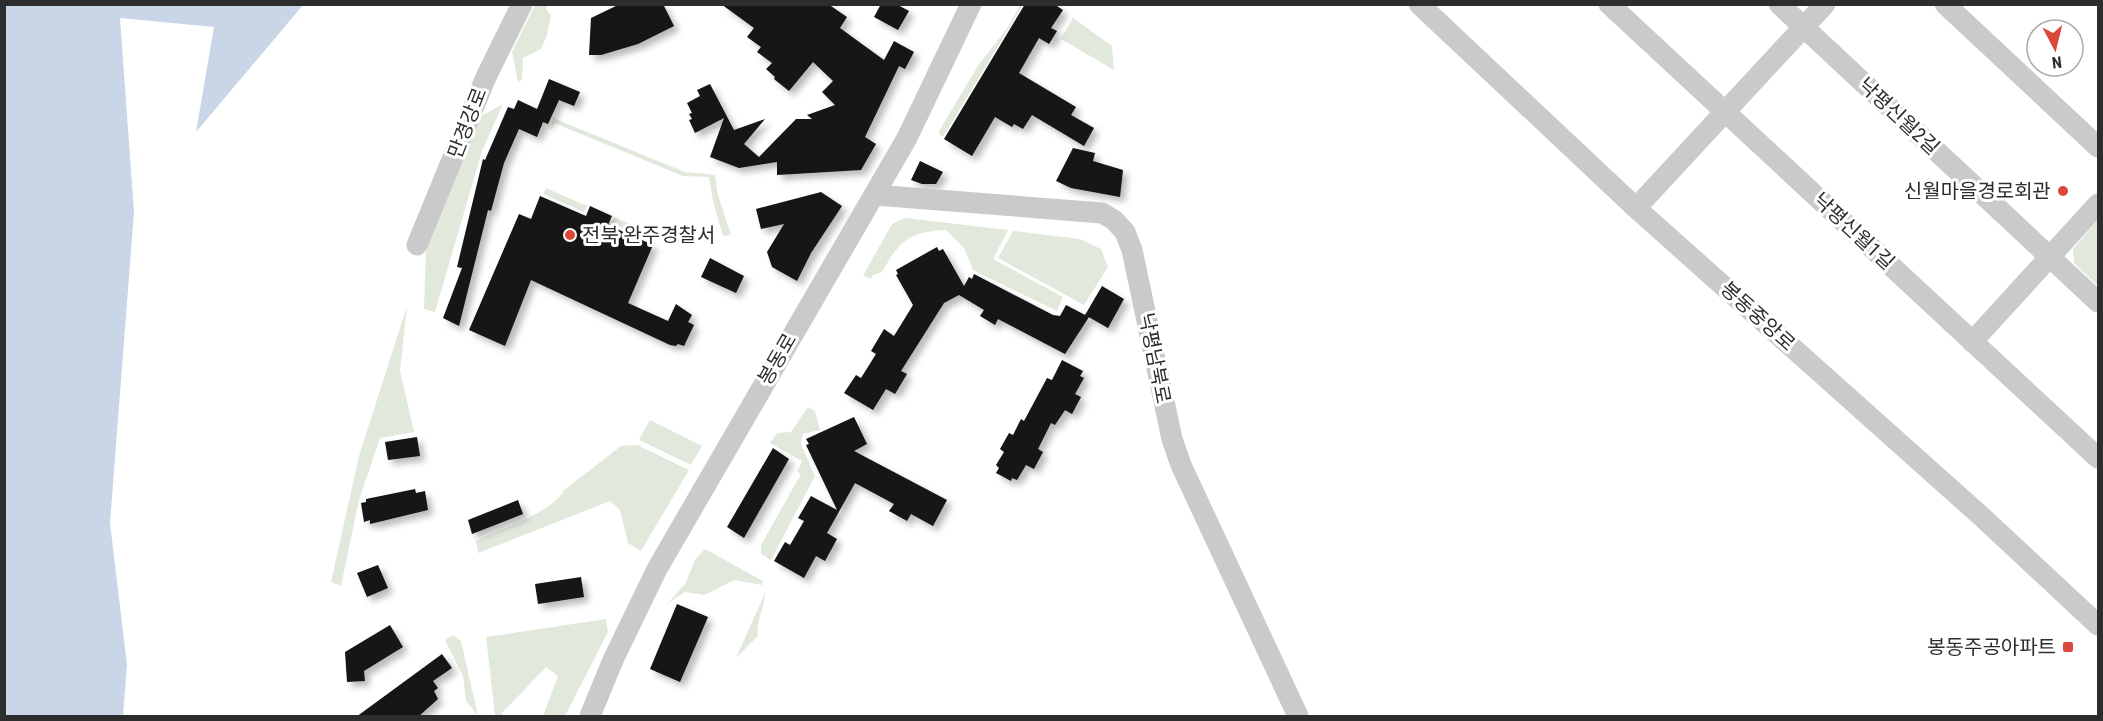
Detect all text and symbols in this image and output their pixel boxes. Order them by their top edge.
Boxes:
north arrow [2025,18,2085,78]
text: N [2051,52,2063,72]
street label: 낙평신월2길 [1854,72,1944,160]
street label: 만경강로 [443,84,491,162]
place label: 신월마을경로회관 [1904,179,2051,203]
marker: 신월마을경로회관 [2056,184,2070,198]
street label: 낙평신월1길 [1809,187,1899,275]
place label: 전북 완주경찰서 [582,223,715,247]
marker: 전북 완주경찰서 [563,228,577,242]
street label: 봉동중앙로 [1716,276,1800,356]
street label: 낙평남북로 [1134,311,1176,405]
street label: 봉동로 [753,329,801,389]
place label: 봉동주공아파트 [1927,635,2056,659]
marker: 봉동주공아파트 [2061,640,2075,654]

